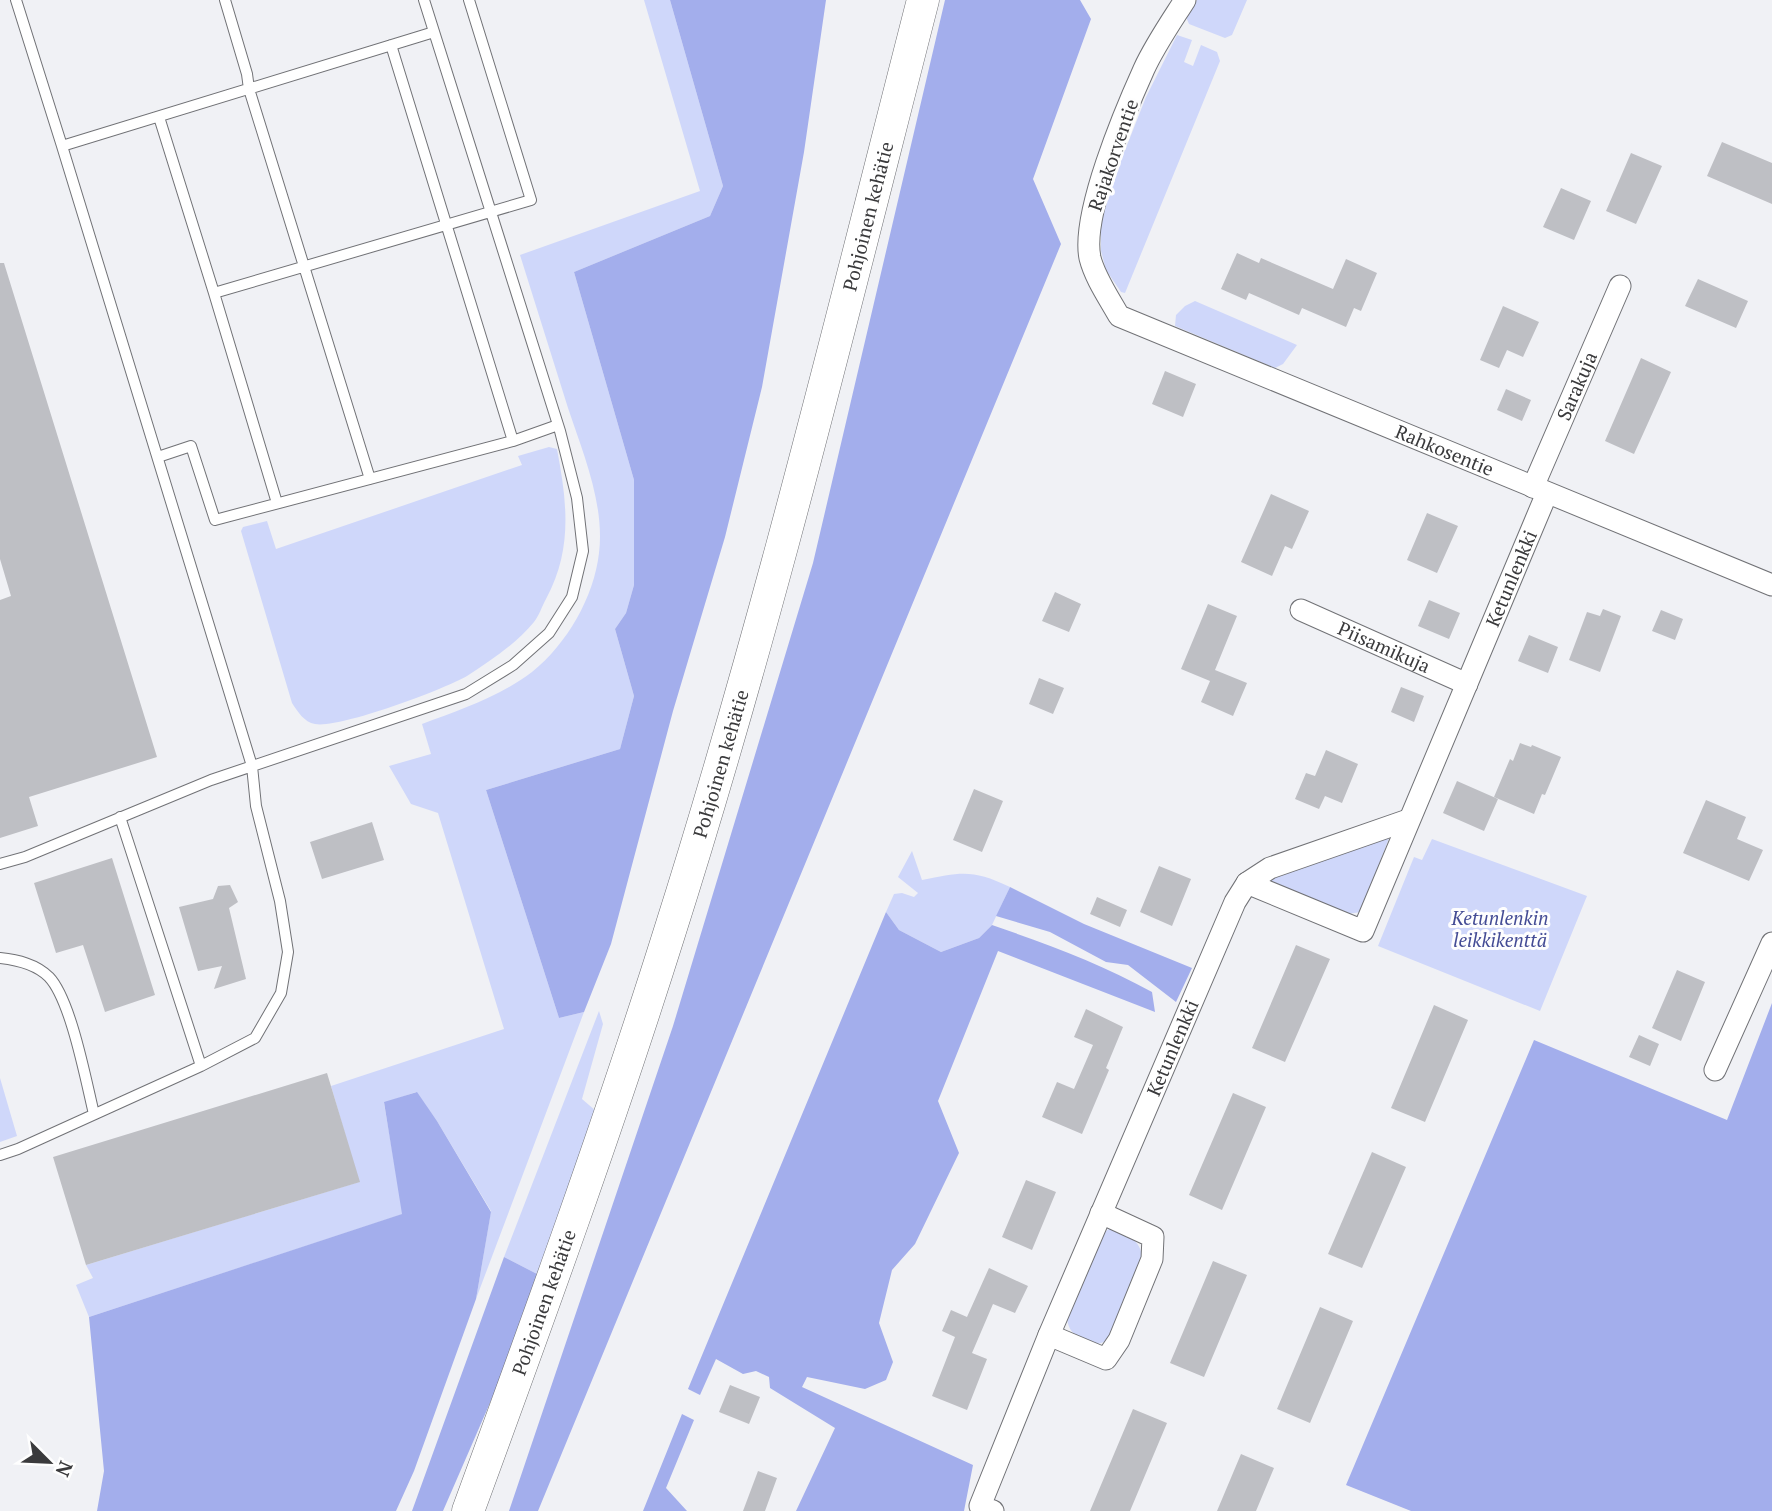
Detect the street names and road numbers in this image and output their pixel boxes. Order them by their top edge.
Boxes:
street label: Rajakorventie [1082,95,1143,214]
street label: Pohjoinen kehätie [836,139,898,293]
street label: Sarakuja [1550,347,1602,424]
street label: Rahkosentie [1392,418,1498,481]
street label: Ketunlenkki [1479,526,1542,630]
street label: Piisamikuja [1334,615,1435,678]
street label: Pohjoinen kehätie [687,687,754,841]
street label: Ketunlenkki [1140,996,1204,1099]
street label: Pohjoinen kehätie [506,1226,581,1379]

